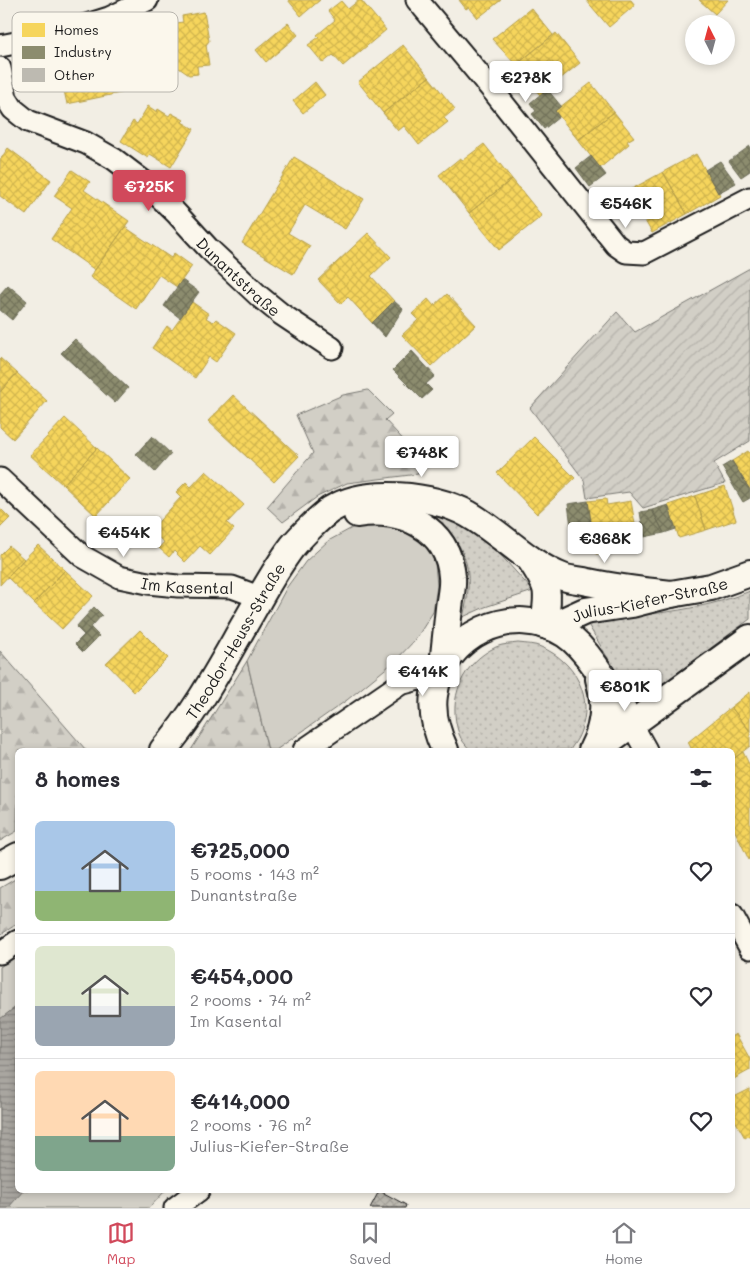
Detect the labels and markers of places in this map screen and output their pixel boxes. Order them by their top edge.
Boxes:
pin: €278K [491,61,561,103]
pin: €725K [114,170,184,212]
pin: €546K [591,186,661,229]
pin: €748K [387,436,457,478]
pin: €454K [89,516,159,558]
pin: €368K [570,522,640,564]
pin: €414K [388,654,458,697]
pin: €801K [590,670,660,712]

